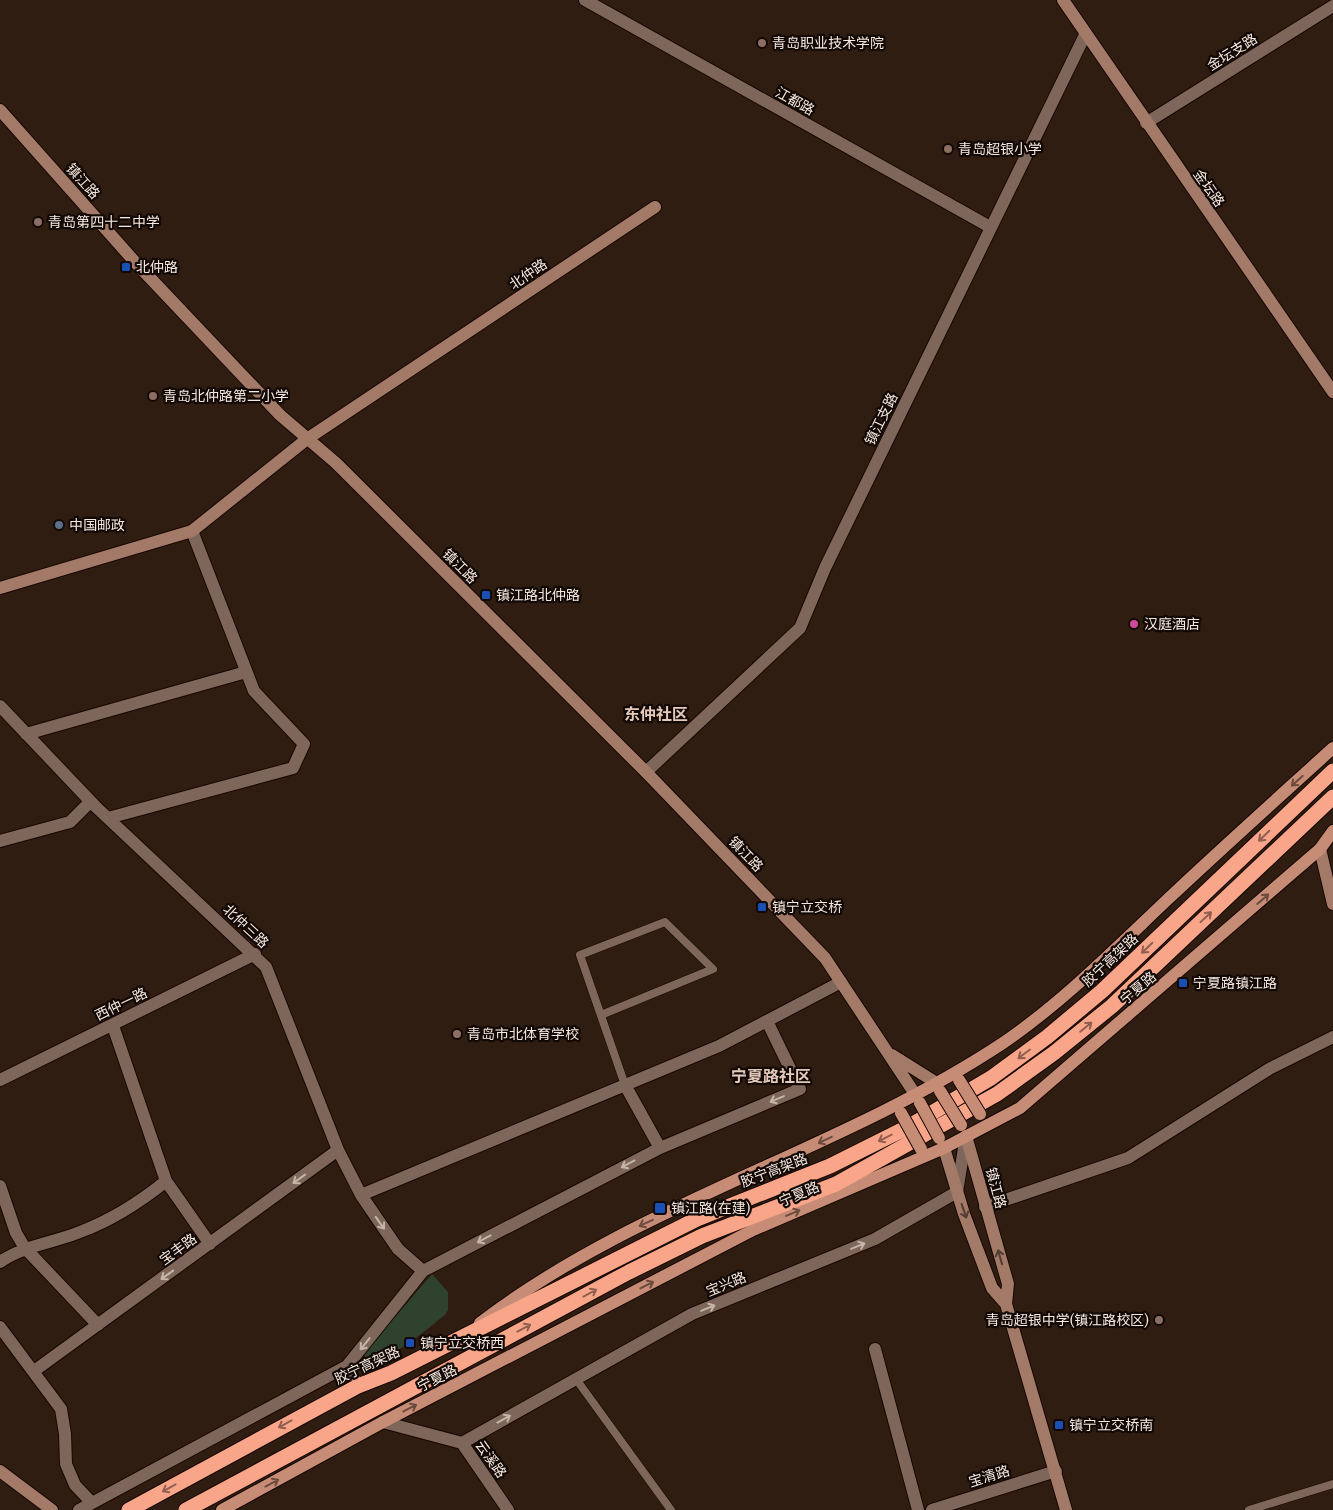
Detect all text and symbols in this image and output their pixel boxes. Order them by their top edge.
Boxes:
street label: 金坛支路 [1203,30,1261,74]
place label: 青岛职业技术学院 [772,34,884,52]
marker: 青岛职业技术学院 [756,37,768,49]
street label: 江都路 [772,83,818,119]
place label: 青岛超银小学 [958,140,1042,158]
marker: 青岛超银小学 [942,143,954,155]
street label: 镇江路 [62,159,104,203]
street label: 金坛路 [1190,166,1228,210]
place label: 青岛第四十二中学 [48,213,160,231]
marker: 青岛第四十二中学 [32,216,44,228]
street label: 北仲路 [506,255,550,293]
place label: 北仲路 [136,258,178,276]
marker: 北仲路 [120,261,132,273]
place label: 青岛北仲路第二小学 [163,387,289,405]
marker: 青岛北仲路第二小学 [147,390,159,402]
street label: 镇江支路 [861,390,901,448]
place label: 中国邮政 [69,516,125,534]
marker: 中国邮政 [53,519,65,531]
street label: 镇江路 [439,545,481,587]
place label: 镇江路北仲路 [496,586,580,604]
marker: 镇江路北仲路 [480,589,492,601]
place label: 汉庭酒店 [1144,615,1200,633]
marker: 汉庭酒店 [1128,618,1140,630]
district label: 东仲社区 [624,704,688,724]
one-way arrow [1290,775,1303,786]
one-way arrow [1258,830,1271,842]
street label: 镇江路 [725,833,767,875]
one-way arrow [1256,893,1269,905]
place label: 镇宁立交桥 [772,898,842,916]
street label: 北仲三路 [219,900,273,952]
marker: 镇宁立交桥 [756,901,768,913]
one-way arrow [1199,911,1212,923]
street label: 胶宁高架路 [1078,930,1142,990]
one-way arrow [1141,942,1153,954]
street label: 宁夏路 [1116,968,1160,1008]
place label: 宁夏路镇江路 [1193,974,1277,992]
marker: 宁夏路镇江路 [1177,977,1189,989]
street label: 西仲一路 [92,984,150,1024]
one-way arrow [1079,1021,1092,1032]
place label: 青岛市北体育学校 [467,1025,579,1043]
marker: 青岛市北体育学校 [451,1028,463,1040]
one-way arrow [1017,1049,1031,1059]
district label: 宁夏路社区 [731,1066,811,1086]
one-way arrow [770,1094,785,1104]
one-way arrow [878,1134,893,1144]
one-way arrow [818,1136,833,1145]
street label: 胶宁高架路 [738,1149,810,1191]
one-way arrow [621,1159,636,1169]
street label: 镇江路 [982,1165,1010,1211]
one-way arrow [292,1174,306,1184]
street label: 宁夏路 [776,1178,822,1210]
place label: 镇江路(在建) [671,1199,750,1217]
marker: 镇江路(在建) [653,1201,667,1215]
one-way arrow [959,1203,969,1219]
one-way arrow [785,1208,800,1218]
one-way arrow [375,1216,385,1230]
one-way arrow [639,1219,654,1228]
street label: 宝丰路 [156,1229,200,1269]
one-way arrow [477,1234,492,1244]
one-way arrow [850,1241,865,1250]
one-way arrow [994,1249,1004,1265]
street label: 宝兴路 [703,1268,749,1300]
one-way arrow [160,1270,174,1280]
one-way arrow [639,1280,654,1289]
one-way arrow [583,1288,598,1298]
one-way arrow [700,1302,715,1312]
place label: 青岛超银中学(镇江路校区) [986,1311,1149,1329]
marker: 青岛超银中学(镇江路校区) [1153,1314,1165,1326]
one-way arrow [516,1323,531,1333]
place label: 镇宁立交桥西 [420,1334,504,1352]
marker: 镇宁立交桥西 [404,1337,416,1349]
one-way arrow [359,1338,370,1351]
street label: 胶宁高架路 [331,1342,403,1388]
street label: 宁夏路 [414,1360,460,1396]
one-way arrow [402,1403,417,1413]
one-way arrow [496,1414,511,1424]
place label: 镇宁立交桥南 [1069,1416,1153,1434]
marker: 镇宁立交桥南 [1053,1419,1065,1431]
one-way arrow [279,1420,293,1430]
street label: 云溪路 [472,1437,510,1481]
street label: 宝清路 [966,1461,1012,1491]
one-way arrow [265,1478,280,1488]
one-way arrow [162,1484,176,1494]

